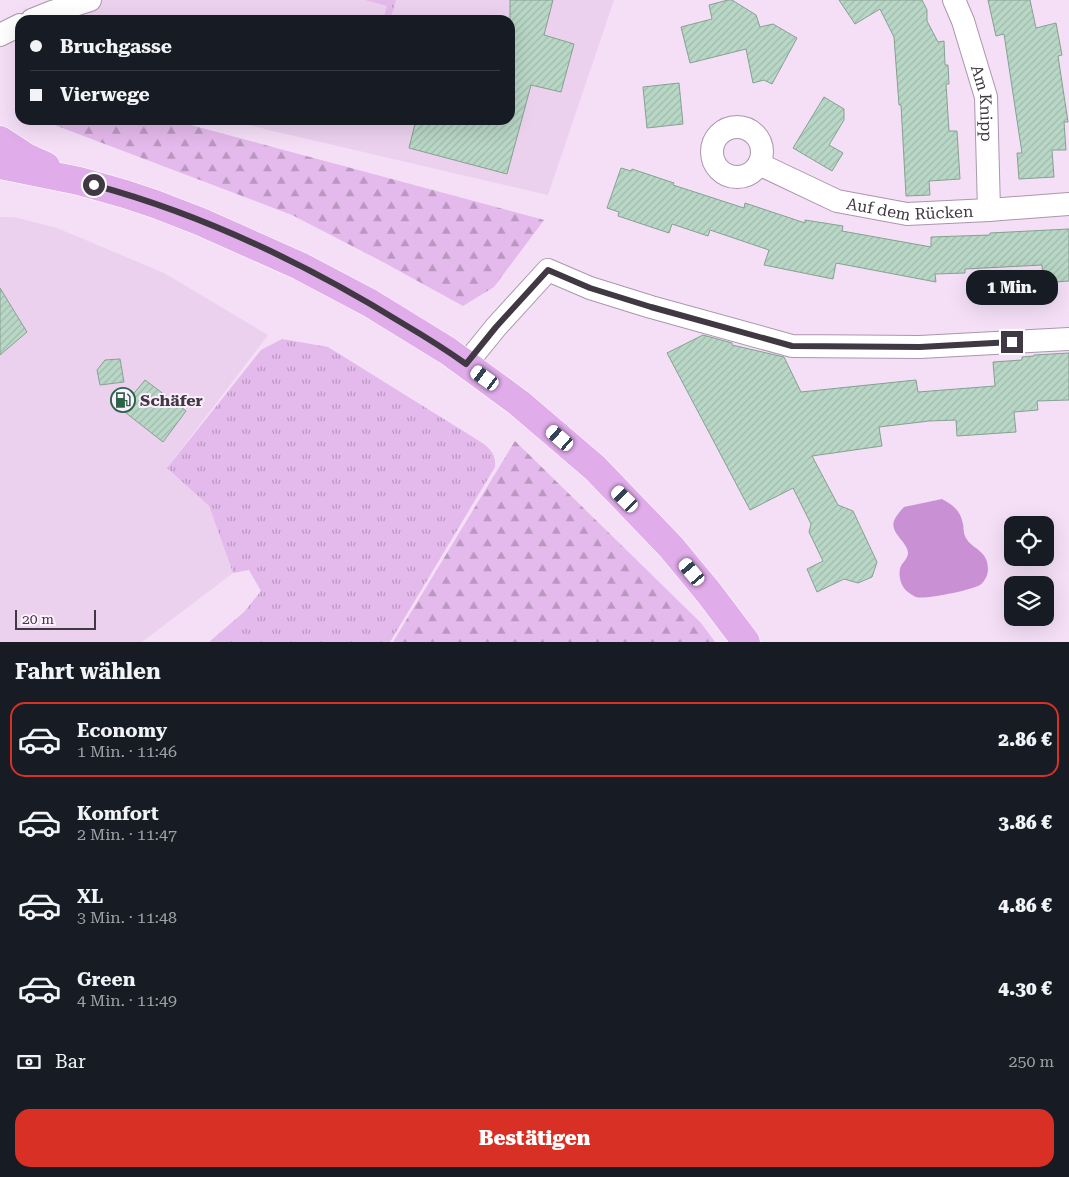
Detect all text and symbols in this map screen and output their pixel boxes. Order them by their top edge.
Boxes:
text: Bruchgasse [60,35,172,58]
street label: Am Knipp [967,63,996,142]
text: Vierwege [60,83,150,106]
route start [83,174,105,196]
street label: Auf dem Rücken [845,194,974,225]
callout: 1 Min. [966,270,1058,304]
text: 1 Min. [987,278,1037,297]
route end [1001,331,1023,353]
car [468,363,501,393]
fuel station icon: Schäfer [110,387,136,413]
place label: Schäfer [140,391,203,410]
car [543,422,576,454]
car [609,483,640,515]
map controls [1004,516,1054,626]
button: locate [1004,516,1054,566]
car [676,556,707,588]
button: layers [1004,576,1054,626]
scale bar [15,607,96,630]
text: 20 m [22,611,54,627]
text: Fahrt wählen [15,659,161,684]
icon: car [17,717,62,762]
text: Economy [77,719,167,742]
text: 2.86 € [998,728,1052,751]
text: 1 Min. · 11:46 [77,742,177,761]
icon: car [17,800,62,845]
text: Komfort [77,802,159,825]
text: 3.86 € [998,811,1052,834]
text: 2 Min. · 11:47 [77,825,177,844]
icon: car [17,883,62,928]
text: XL [77,885,103,908]
text: 4.86 € [998,894,1052,917]
text: 3 Min. · 11:48 [77,908,177,927]
icon: car [17,966,62,1011]
text: Green [77,968,135,991]
text: 4.30 € [998,977,1052,1000]
text: 4 Min. · 11:49 [77,991,177,1010]
icon: cash [15,1048,43,1076]
text: Bar [55,1050,86,1073]
text: 250 m [1008,1052,1054,1071]
button: Bestätigen [15,1109,1054,1167]

